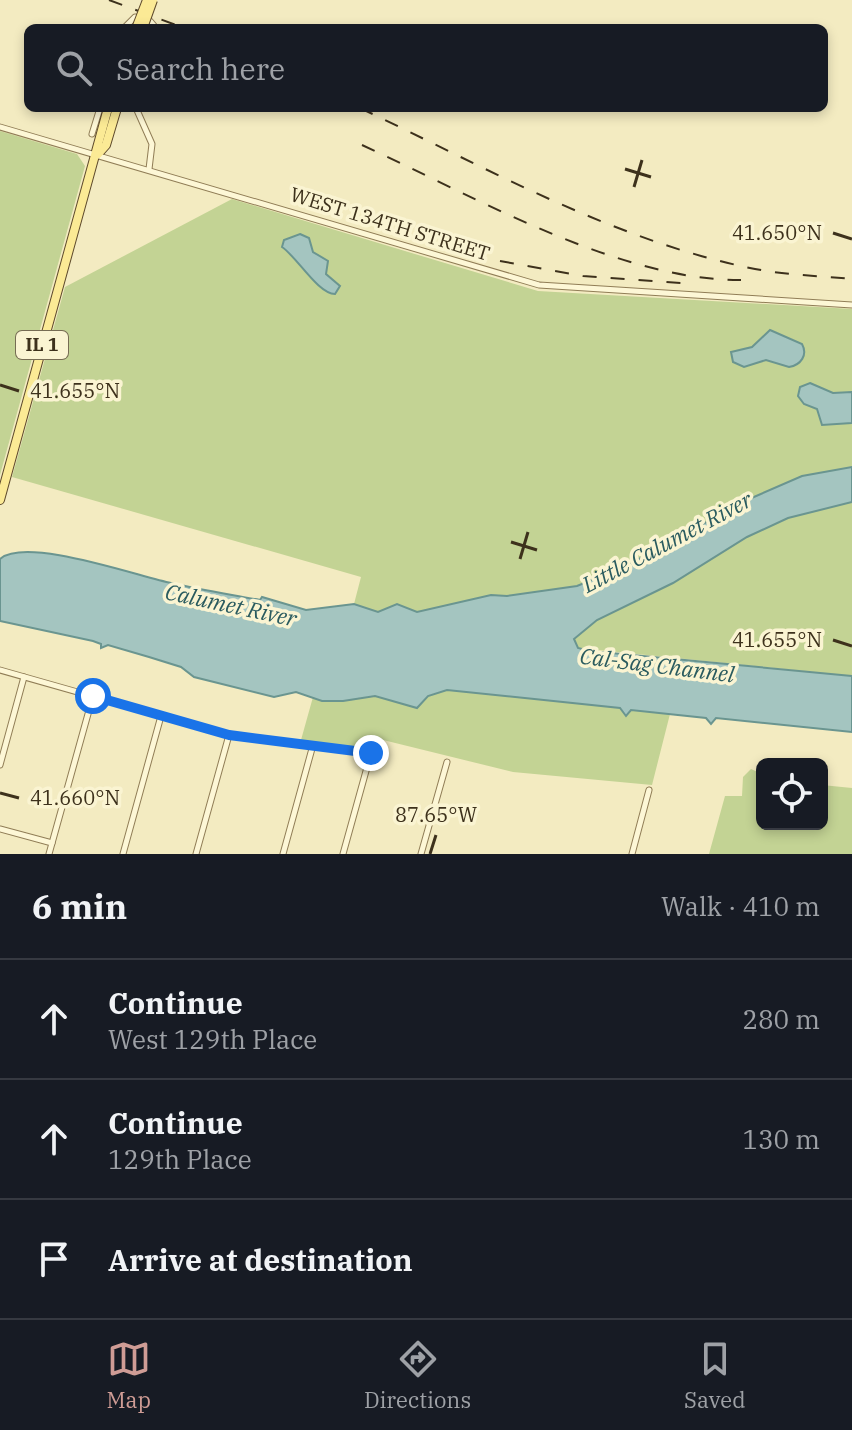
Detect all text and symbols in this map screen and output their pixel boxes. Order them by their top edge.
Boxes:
search box [24,24,828,112]
icon: search [52,46,96,90]
text: Search here [116,49,285,88]
street label: WEST 134TH STREET [287,180,493,267]
text: 41.650°N [732,219,822,246]
road number: IL 1 [16,331,68,359]
text: 41.655°N [30,377,120,404]
water label: Little Calumet River [576,484,758,599]
water label: Calumet River [163,576,301,633]
text: 41.655°N [732,626,822,653]
water label: Cal-Sag Channel [578,641,737,688]
route start [75,678,111,714]
route end [353,735,389,771]
map controls [756,758,828,830]
button: locate [756,758,828,830]
text: 41.660°N [30,784,120,811]
text: 87.65°W [395,801,477,828]
text: 6 min [32,884,127,928]
text: Walk · 410 m [661,889,820,923]
text: Continue [108,983,243,1022]
icon: ahead [32,997,76,1041]
text: 280 m [742,1002,820,1036]
text: West 129th Place [108,1022,317,1056]
text: Continue [108,1103,243,1142]
icon: ahead [32,1117,76,1161]
text: 130 m [742,1122,820,1156]
text: 129th Place [108,1142,252,1176]
icon: arrive [32,1237,76,1281]
text: Arrive at destination [108,1240,413,1279]
tab: Map [106,1337,151,1414]
tab: Directions [364,1337,471,1414]
tab: Saved [684,1337,746,1414]

